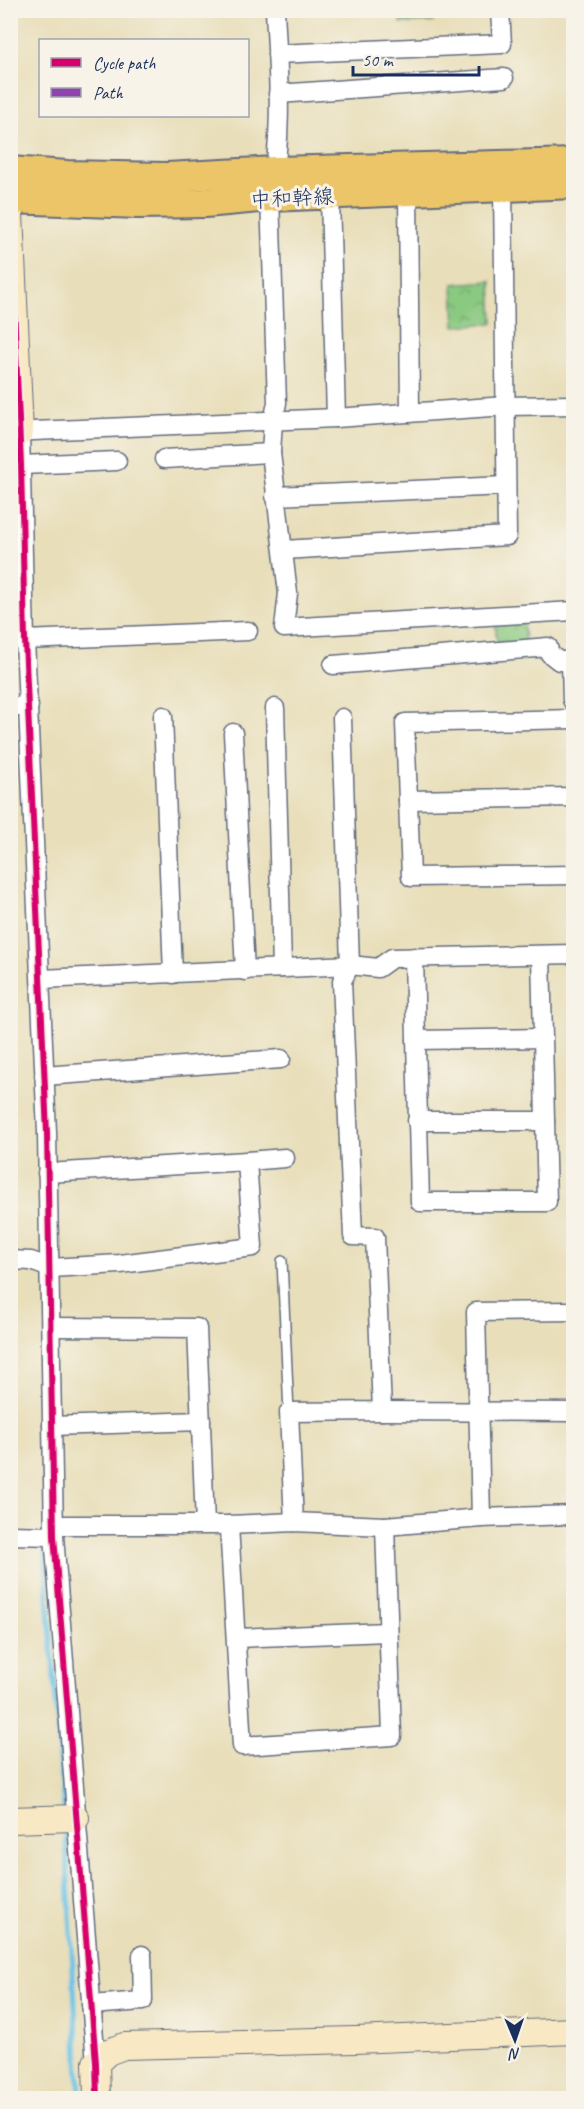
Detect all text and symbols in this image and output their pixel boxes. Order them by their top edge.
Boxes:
legend [39,39,249,117]
scale bar [353,39,479,77]
text: 50 m [362,49,395,71]
text: Cycle path [93,52,156,74]
text: Path [93,82,123,104]
street label: 中和幹線 [249,183,335,213]
north arrow [485,2010,545,2070]
text: N [507,2044,521,2064]

